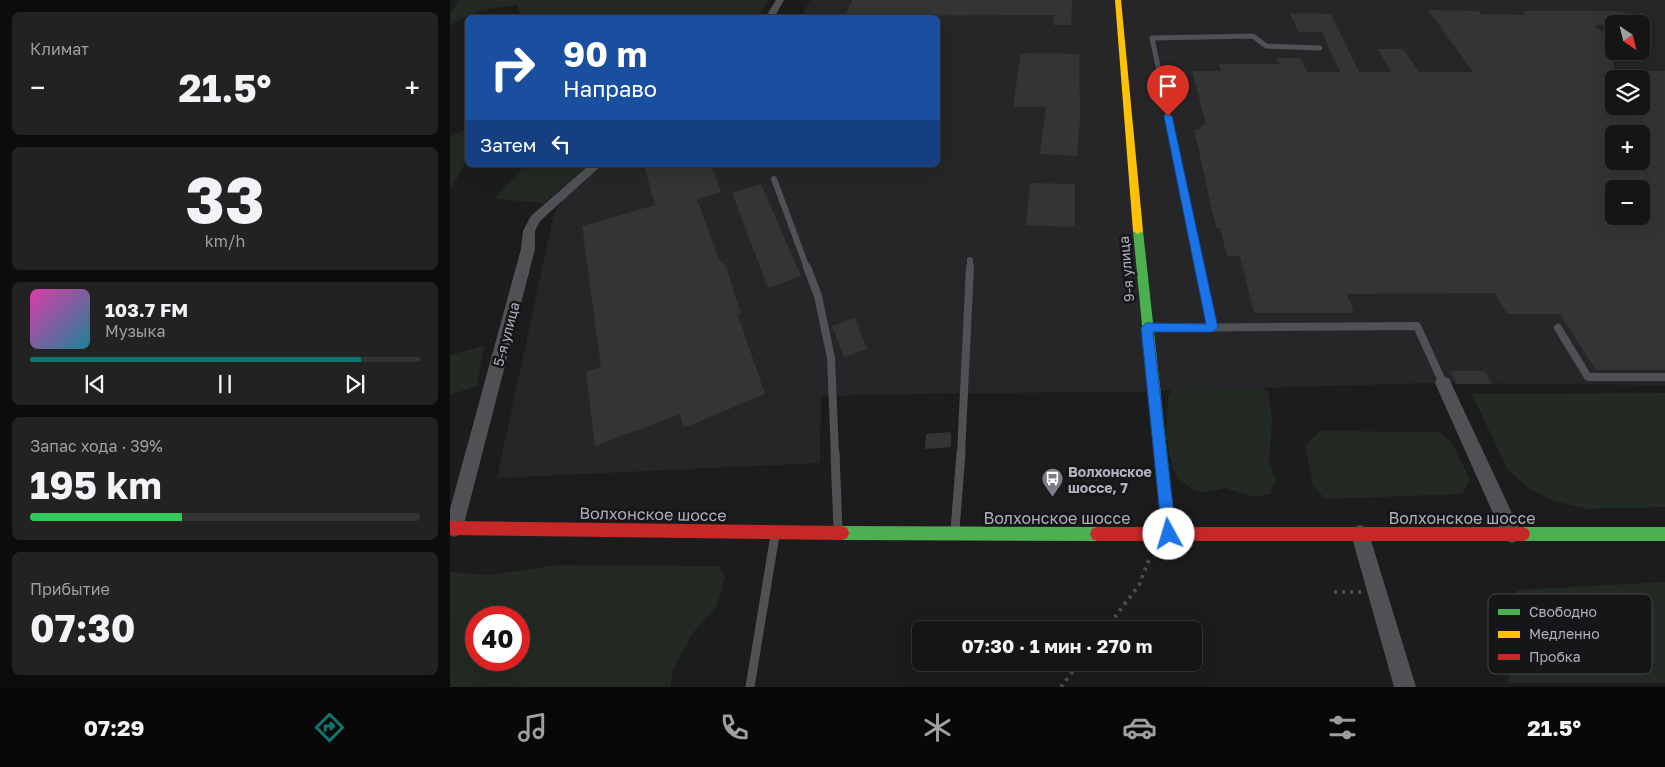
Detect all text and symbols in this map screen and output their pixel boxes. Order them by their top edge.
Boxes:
north arrow [1605,15,1650,60]
map controls [1605,15,1650,225]
text: 90 m [563,33,647,75]
icon: right [480,35,545,100]
text: Климат [30,39,89,59]
text: 21.5° [179,65,271,110]
pin [1147,65,1189,116]
button: layers [1605,70,1650,115]
text: − [30,71,45,104]
text: + [405,71,420,104]
icon: arrive [1154,72,1182,100]
text: Направо [563,75,657,102]
button: + [1605,125,1650,170]
icon: left [547,130,575,158]
text: Затем [480,133,537,156]
text: 33 [185,159,265,237]
button: − [1605,180,1650,225]
text: km/h [205,231,245,251]
street label: 9-я улица [1115,235,1137,303]
text: 103.7 FM [105,298,188,321]
street label: 5-я улица [489,300,523,368]
text: Музыка [105,321,166,341]
icon: previous [81,370,109,398]
icon: pause [211,370,239,398]
icon: next [341,370,369,398]
text: Запас хода · 39% [30,436,163,456]
text: 195 km [30,462,162,507]
place label: Волхонское шоссе, 7 [1068,463,1152,496]
bus stop icon: Волхонское шоссе, 7 [1040,467,1064,498]
street label: Волхонское шоссе [579,503,727,525]
position arrow [1142,507,1194,559]
street label: Волхонское шоссе [983,508,1131,528]
street label: Волхонское шоссе [1388,508,1536,528]
text: Прибытие [30,579,110,599]
legend [1488,594,1652,674]
text: Свободно [1529,603,1597,620]
text: 07:30 [30,605,135,650]
speed limit sign: 40 [465,606,530,671]
text: Медленно [1529,625,1600,642]
text: 07:30 · 1 мин · 270 m [962,634,1152,657]
text: Пробка [1529,648,1581,665]
icon: directions [312,710,347,745]
icon: music [515,710,550,745]
icon: phone [717,710,752,745]
icon: climate [920,710,955,745]
icon: car [1122,710,1157,745]
icon: filters [1325,710,1360,745]
text: 07:29 [84,714,145,741]
text: 21.5° [1527,714,1581,741]

